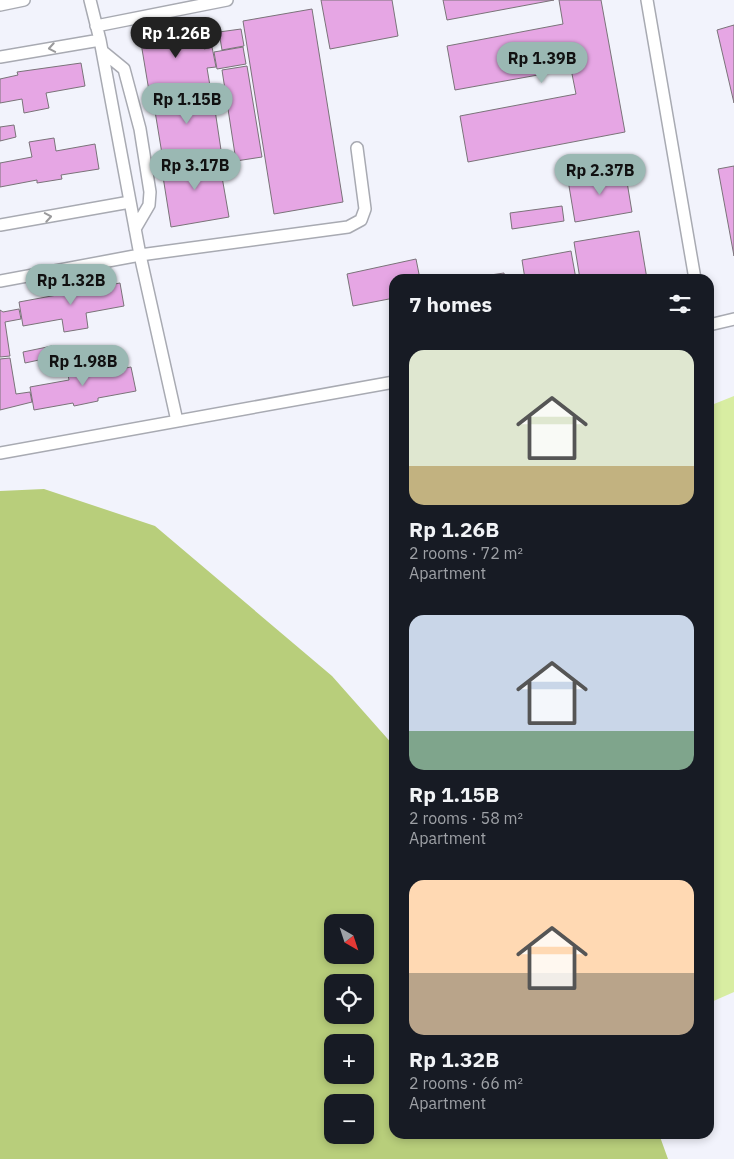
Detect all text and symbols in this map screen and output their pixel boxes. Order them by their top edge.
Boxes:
pin: Rp 1.26B [124,17,228,59]
text: Rp 1.26B [142,23,210,43]
pin: Rp 1.39B [490,42,594,84]
one-way arrow [48,43,57,53]
text: Rp 1.39B [508,48,576,68]
pin: Rp 1.15B [135,82,239,125]
text: Rp 1.15B [153,89,221,109]
pin: Rp 3.17B [143,148,247,191]
pin: Rp 2.37B [548,154,652,196]
text: Rp 3.17B [161,155,229,175]
text: Rp 2.37B [566,160,634,180]
one-way arrow [44,212,52,222]
pin: Rp 1.32B [19,264,123,306]
text: Rp 1.32B [37,270,105,290]
text: 7 homes [409,290,492,318]
icon: filters [666,290,694,318]
pin: Rp 1.98B [31,344,135,387]
text: Rp 1.98B [49,351,117,371]
icon: home [507,383,597,473]
text: Rp 1.26B [409,515,499,543]
text: 2 rooms · 72 m² [409,543,523,563]
text: Apartment [409,563,486,583]
icon: home [507,648,597,738]
text: Rp 1.15B [409,780,499,808]
text: 2 rooms · 58 m² [409,808,523,828]
text: Apartment [409,828,486,848]
icon: home [507,913,597,1003]
north arrow [324,914,374,964]
map controls [324,914,374,1144]
button: locate [324,974,374,1024]
button: + [324,1034,374,1084]
text: Rp 1.32B [409,1045,499,1073]
text: 2 rooms · 66 m² [409,1073,523,1093]
text: Apartment [409,1093,486,1113]
button: − [324,1094,374,1144]

